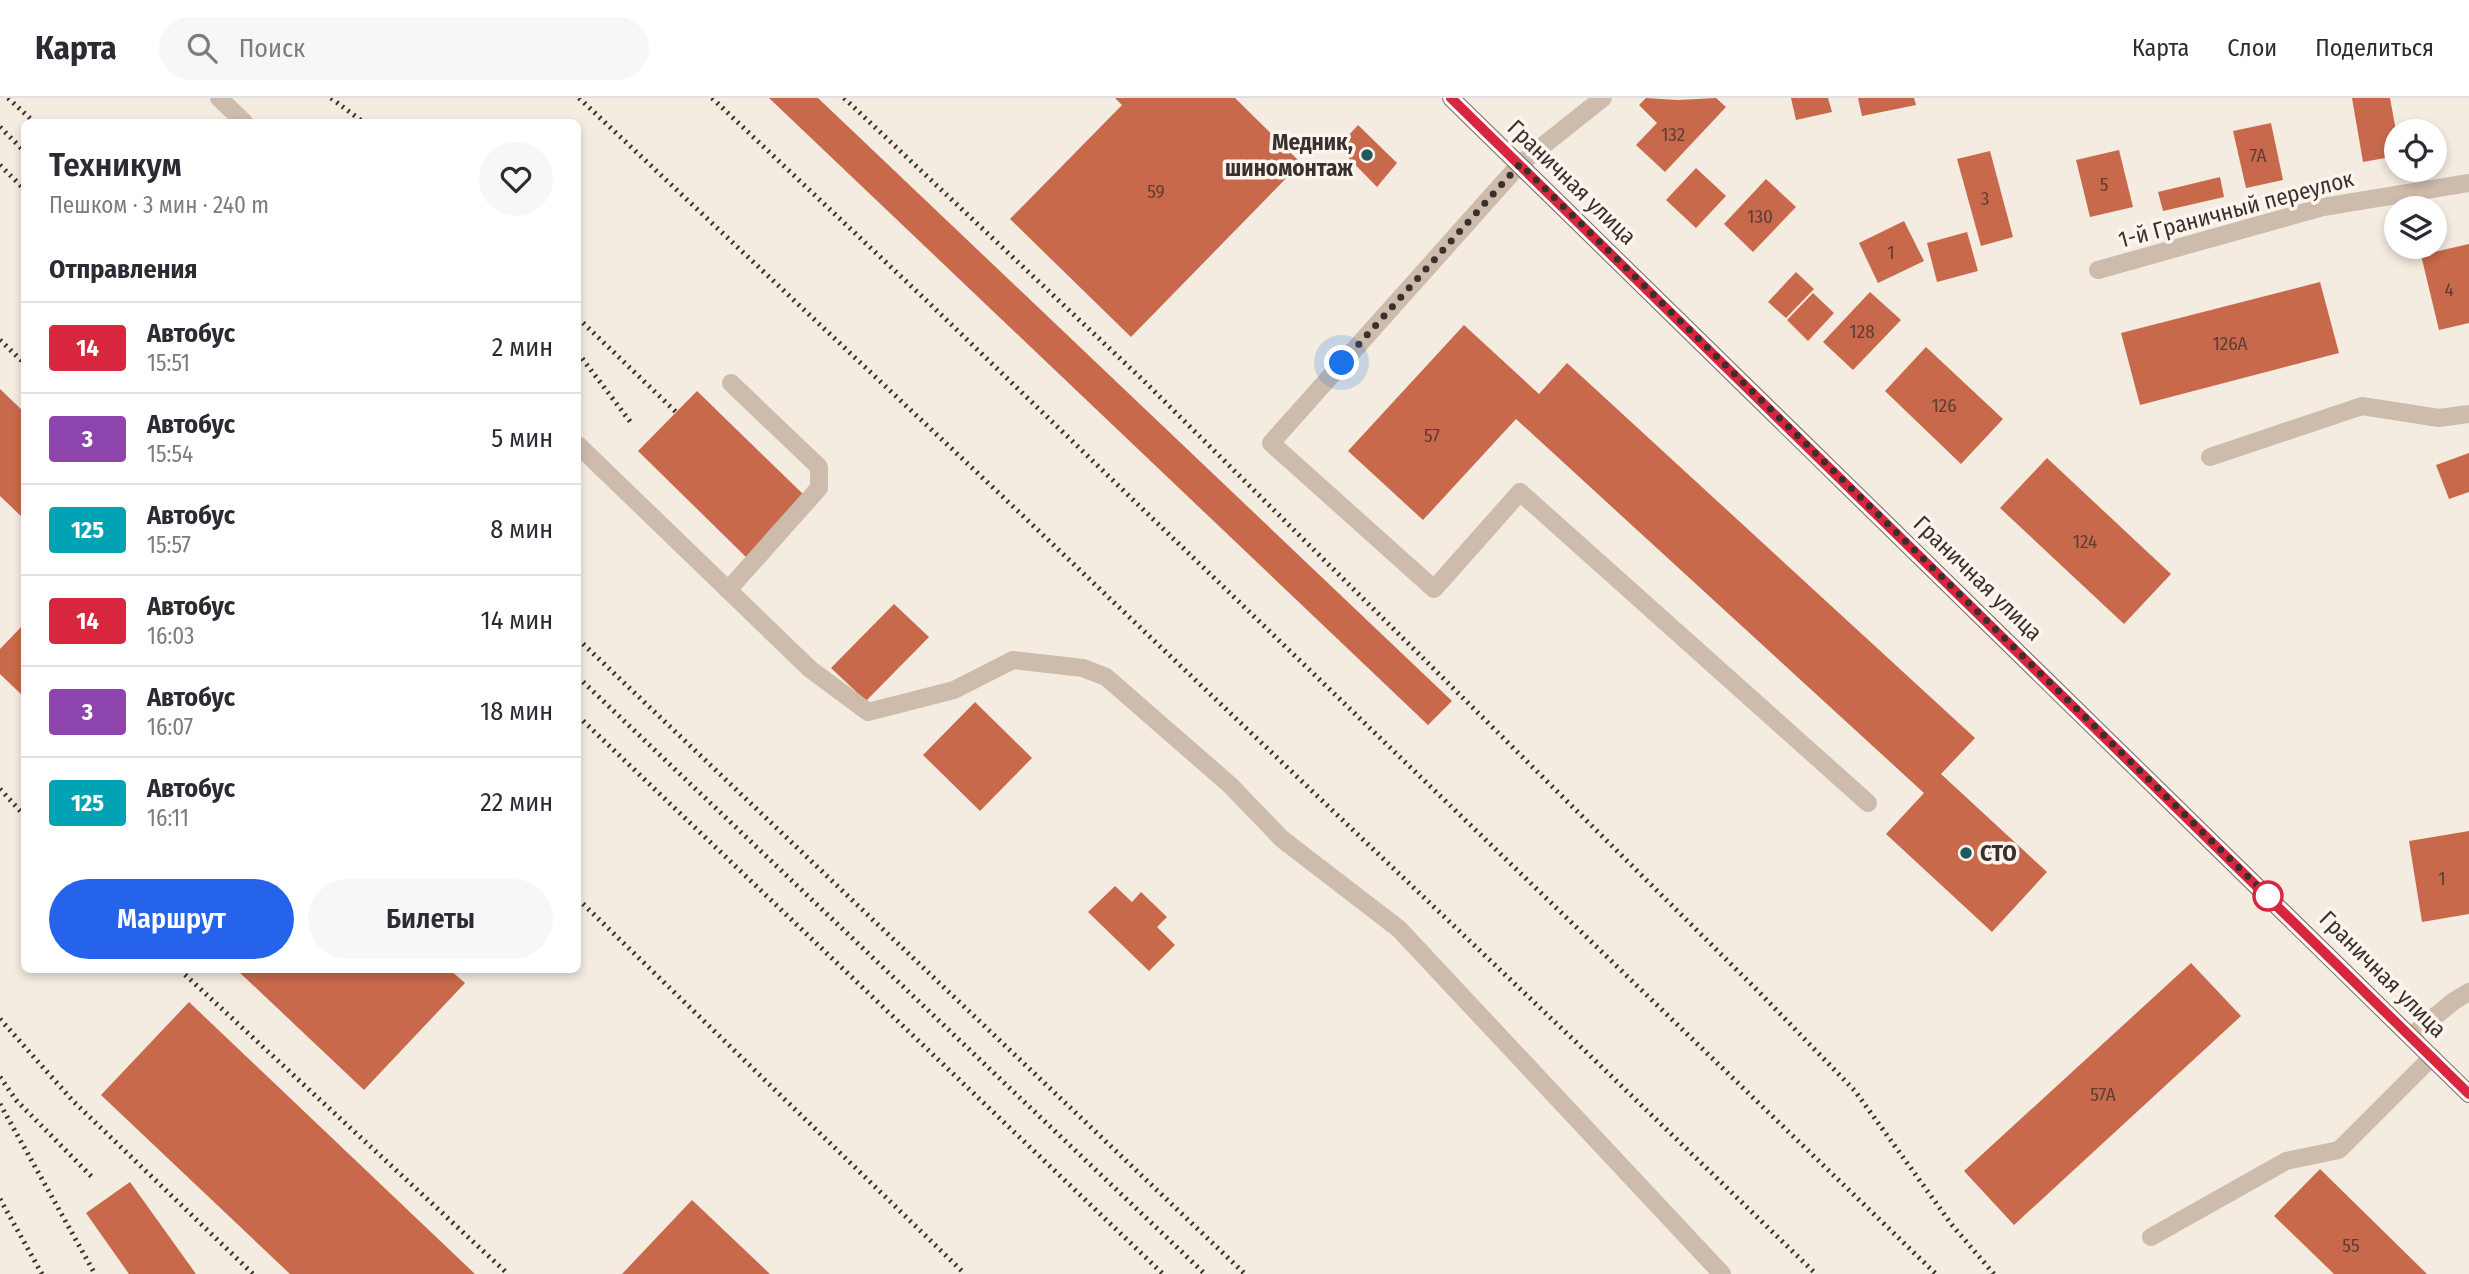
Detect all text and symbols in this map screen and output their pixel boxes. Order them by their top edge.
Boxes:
search box [159,17,649,80]
text: Карта [35,28,117,68]
icon: search [183,29,221,67]
text: Поиск [239,33,305,64]
text: Карта [2132,34,2189,62]
text: Слои [2227,34,2277,62]
text: Поделиться [2315,34,2434,62]
street label: Граничная улица [1502,114,1642,250]
map controls [2384,119,2447,259]
button: locate [2384,119,2447,182]
house number: 132 [1661,123,1685,146]
place label: Медник, шиномонтаж [1225,128,1353,182]
button: heart [479,142,553,216]
house number: 7А [2249,144,2267,167]
text: Техникум [49,145,182,185]
marker: Медник, шиномонтаж [1359,147,1375,163]
street label: 1-й Граничный переулок [2115,164,2357,254]
house number: 5 [2100,173,2108,196]
house number: 59 [1147,180,1165,203]
house number: 3 [1981,187,1989,210]
text: Пешком · 3 мин · 240 m [49,191,269,219]
button: layers [2384,196,2447,259]
house number: 130 [1747,205,1773,228]
house number: 1 [1887,241,1895,264]
text: Отправления [49,254,198,285]
house number: 4 [2444,278,2454,301]
text: Автобус [147,318,235,349]
house number: 128 [1849,320,1875,343]
text: 2 мин [492,332,553,363]
house number: 126А [2212,332,2248,355]
text: 14 [76,334,99,362]
your location [1324,345,1359,380]
text: 15:51 [147,349,190,377]
house number: 126 [1931,394,1957,417]
text: Автобус [147,409,235,440]
text: 5 мин [491,423,553,454]
house number: 57 [1424,424,1440,447]
text: 3 [82,425,93,453]
text: 15:54 [147,440,193,468]
text: Автобус [147,500,235,531]
street label: Граничная улица [1908,510,2048,646]
text: 8 мин [490,514,553,545]
text: 125 [71,516,104,544]
house number: 124 [2073,530,2097,553]
text: 15:57 [147,531,191,559]
text: Автобус [147,591,235,622]
text: 14 мин [481,605,553,636]
text: 14 [76,607,99,635]
text: 16:03 [147,622,194,650]
text: Автобус [147,682,235,713]
text: 18 мин [480,696,553,727]
text: 3 [82,698,93,726]
text: 16:07 [147,713,193,741]
text: Автобус [147,773,235,804]
text: 22 мин [480,787,553,818]
text: 125 [71,789,104,817]
text: 16:11 [147,804,189,832]
place label: СТО [1980,839,2017,867]
marker: СТО [1958,845,1974,861]
house number: 1 [2438,867,2446,890]
button: Маршрут [49,879,294,959]
button: Билеты [308,879,553,959]
unlabelled marker [2253,881,2283,911]
street label: Граничная улица [2314,905,2452,1043]
house number: 57А [2090,1083,2116,1106]
house number: 55 [2342,1234,2360,1257]

